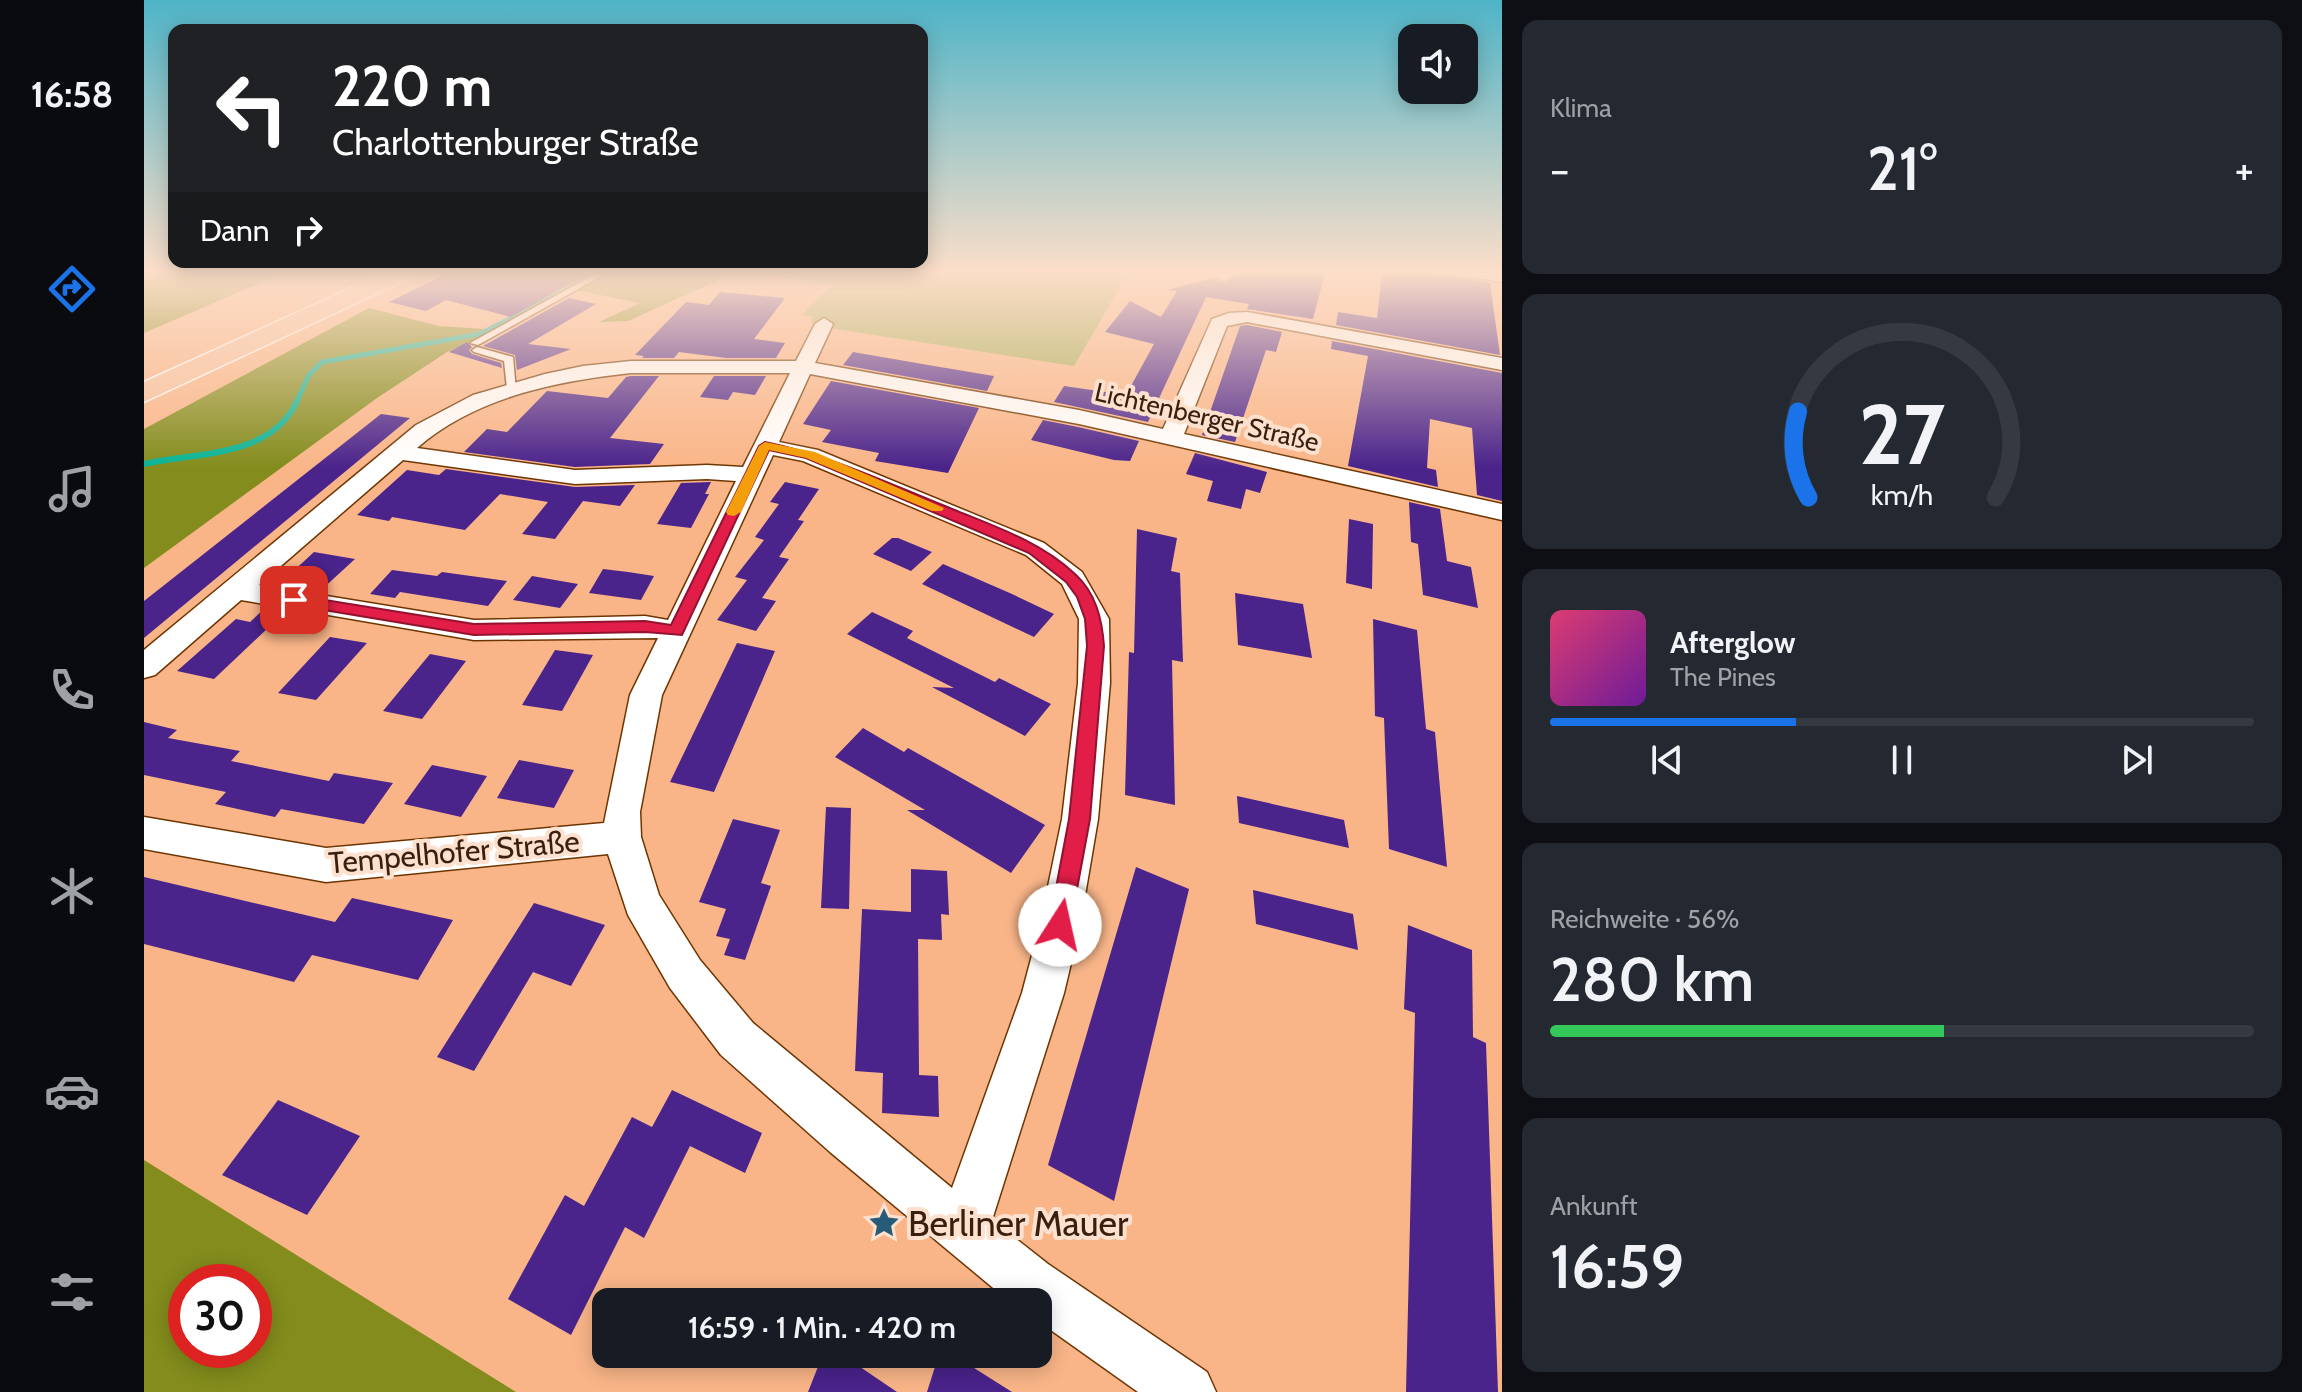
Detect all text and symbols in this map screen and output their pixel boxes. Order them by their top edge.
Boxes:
map controls [1398,24,1478,104]
button: sound [1398,24,1478,104]
text: 220 m [332,52,492,120]
icon: left [200,56,304,160]
text: 16:58 [31,72,113,116]
text: Klima [1550,92,1612,124]
text: Charlottenburger Straße [332,120,699,164]
text: 21° [1867,132,1937,205]
text: − [1550,143,1569,196]
text: + [2235,143,2254,196]
icon: right [286,208,330,252]
text: Dann [200,212,270,249]
icon: directions [44,261,100,317]
street label: Lichtenberger Straße [1092,376,1322,458]
text: 27 [1859,383,1945,484]
icon: music [44,461,100,517]
text: km/h [1871,477,1933,512]
pin [260,566,328,634]
icon: arrive [272,578,316,622]
text: Afterglow [1670,624,1796,661]
text: The Pines [1670,661,1776,693]
icon: phone [44,662,100,718]
icon: previous [1645,738,1689,782]
icon: pause [1880,738,1924,782]
icon: next [2115,738,2159,782]
street label: Tempelhofer Straße [327,823,581,881]
icon: climate [44,863,100,919]
position arrow [1018,883,1102,967]
text: Reichweite · 56% [1550,903,1739,935]
text: 280 km [1550,943,1754,1016]
icon: car [44,1063,100,1119]
text: Ankunft [1550,1190,1638,1222]
place label: Berliner Mauer [908,1201,1129,1245]
place icon: Berliner Mauer [867,1206,901,1240]
text: 16:59 [1550,1230,1684,1303]
icon: filters [44,1264,100,1320]
speed limit sign: 30 [168,1264,272,1368]
text: 16:59 · 1 Min. · 420 m [688,1309,956,1346]

